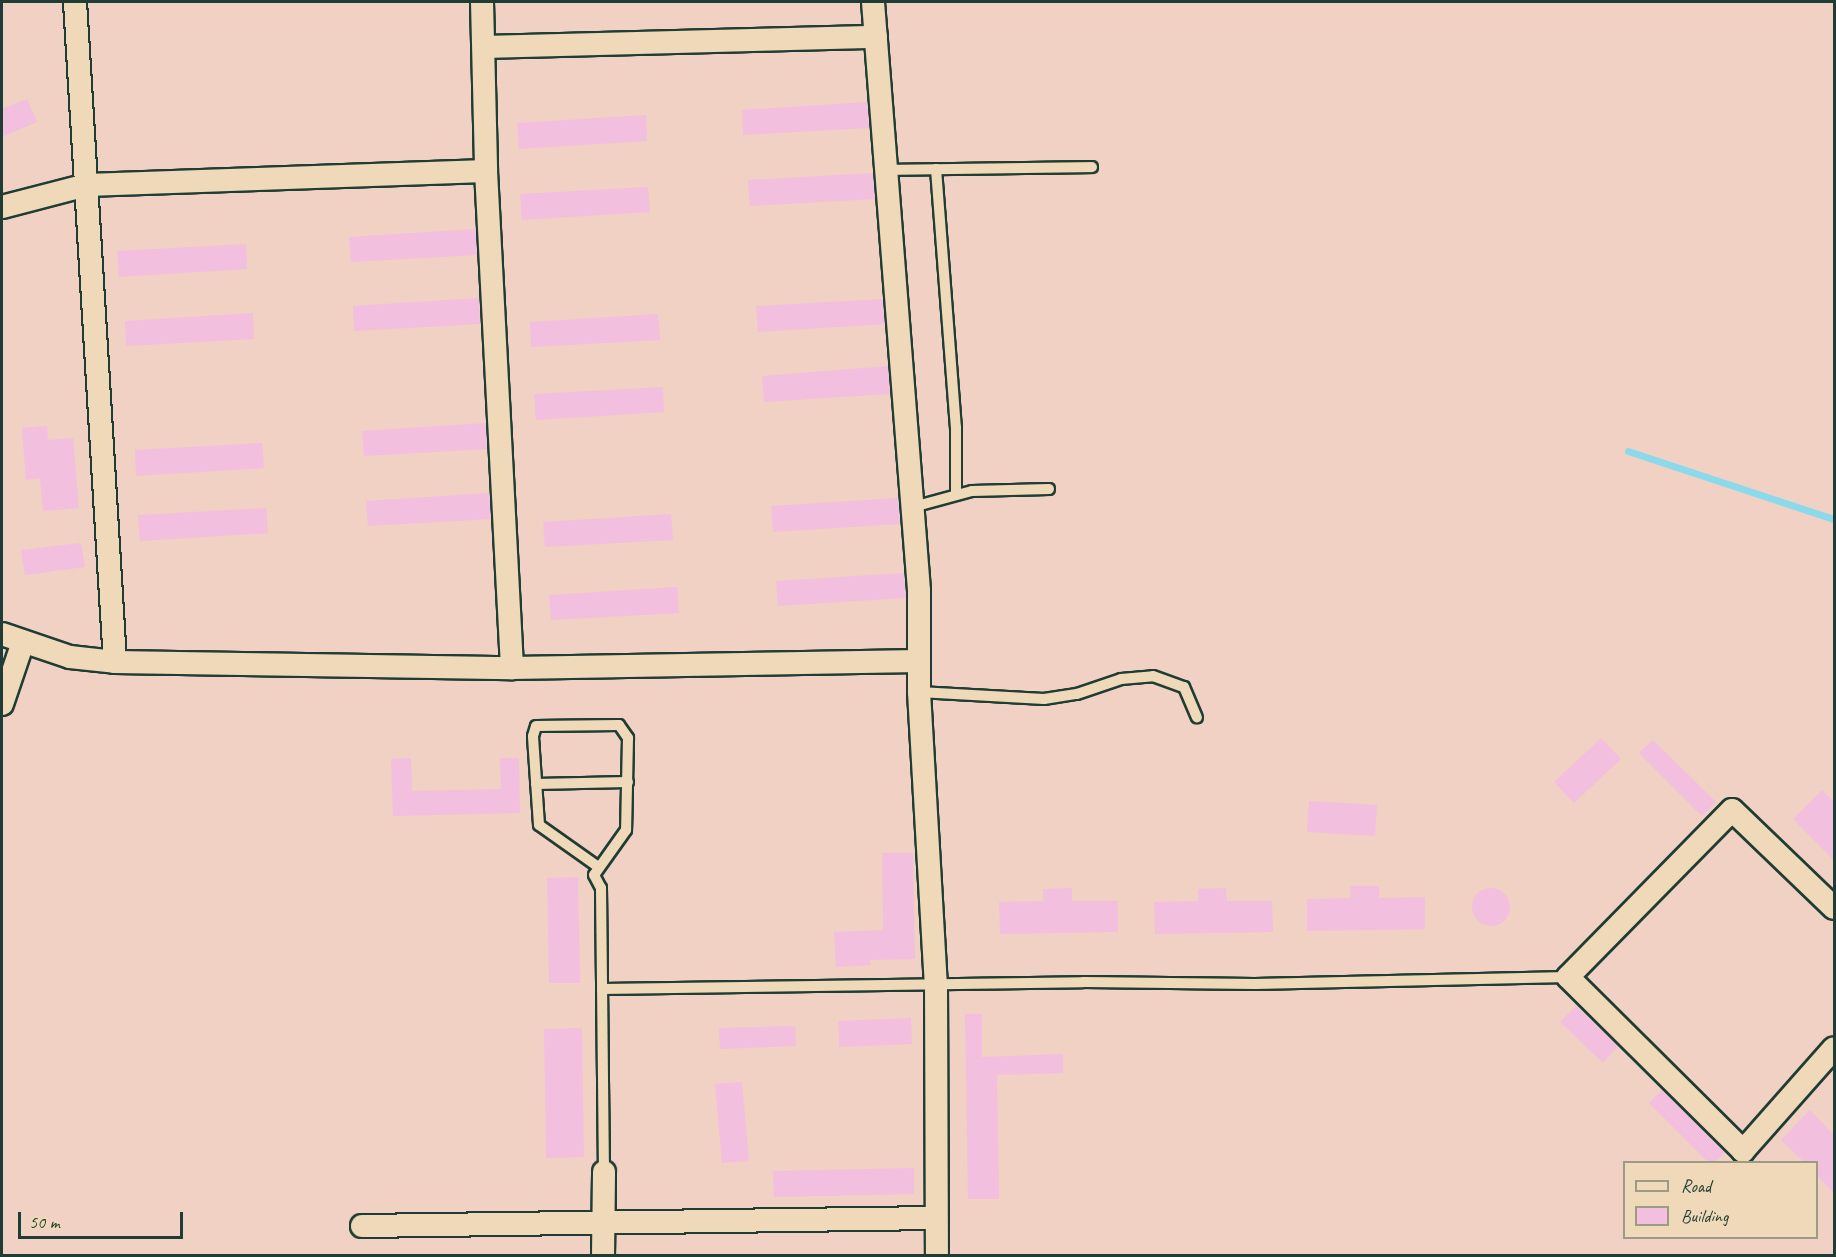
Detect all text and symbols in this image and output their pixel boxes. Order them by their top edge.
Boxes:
legend [1623,1161,1818,1239]
text: Road [1681,1175,1711,1197]
scale bar [21,1200,186,1238]
text: Building [1681,1205,1728,1227]
text: 50 m [29,1211,60,1233]

